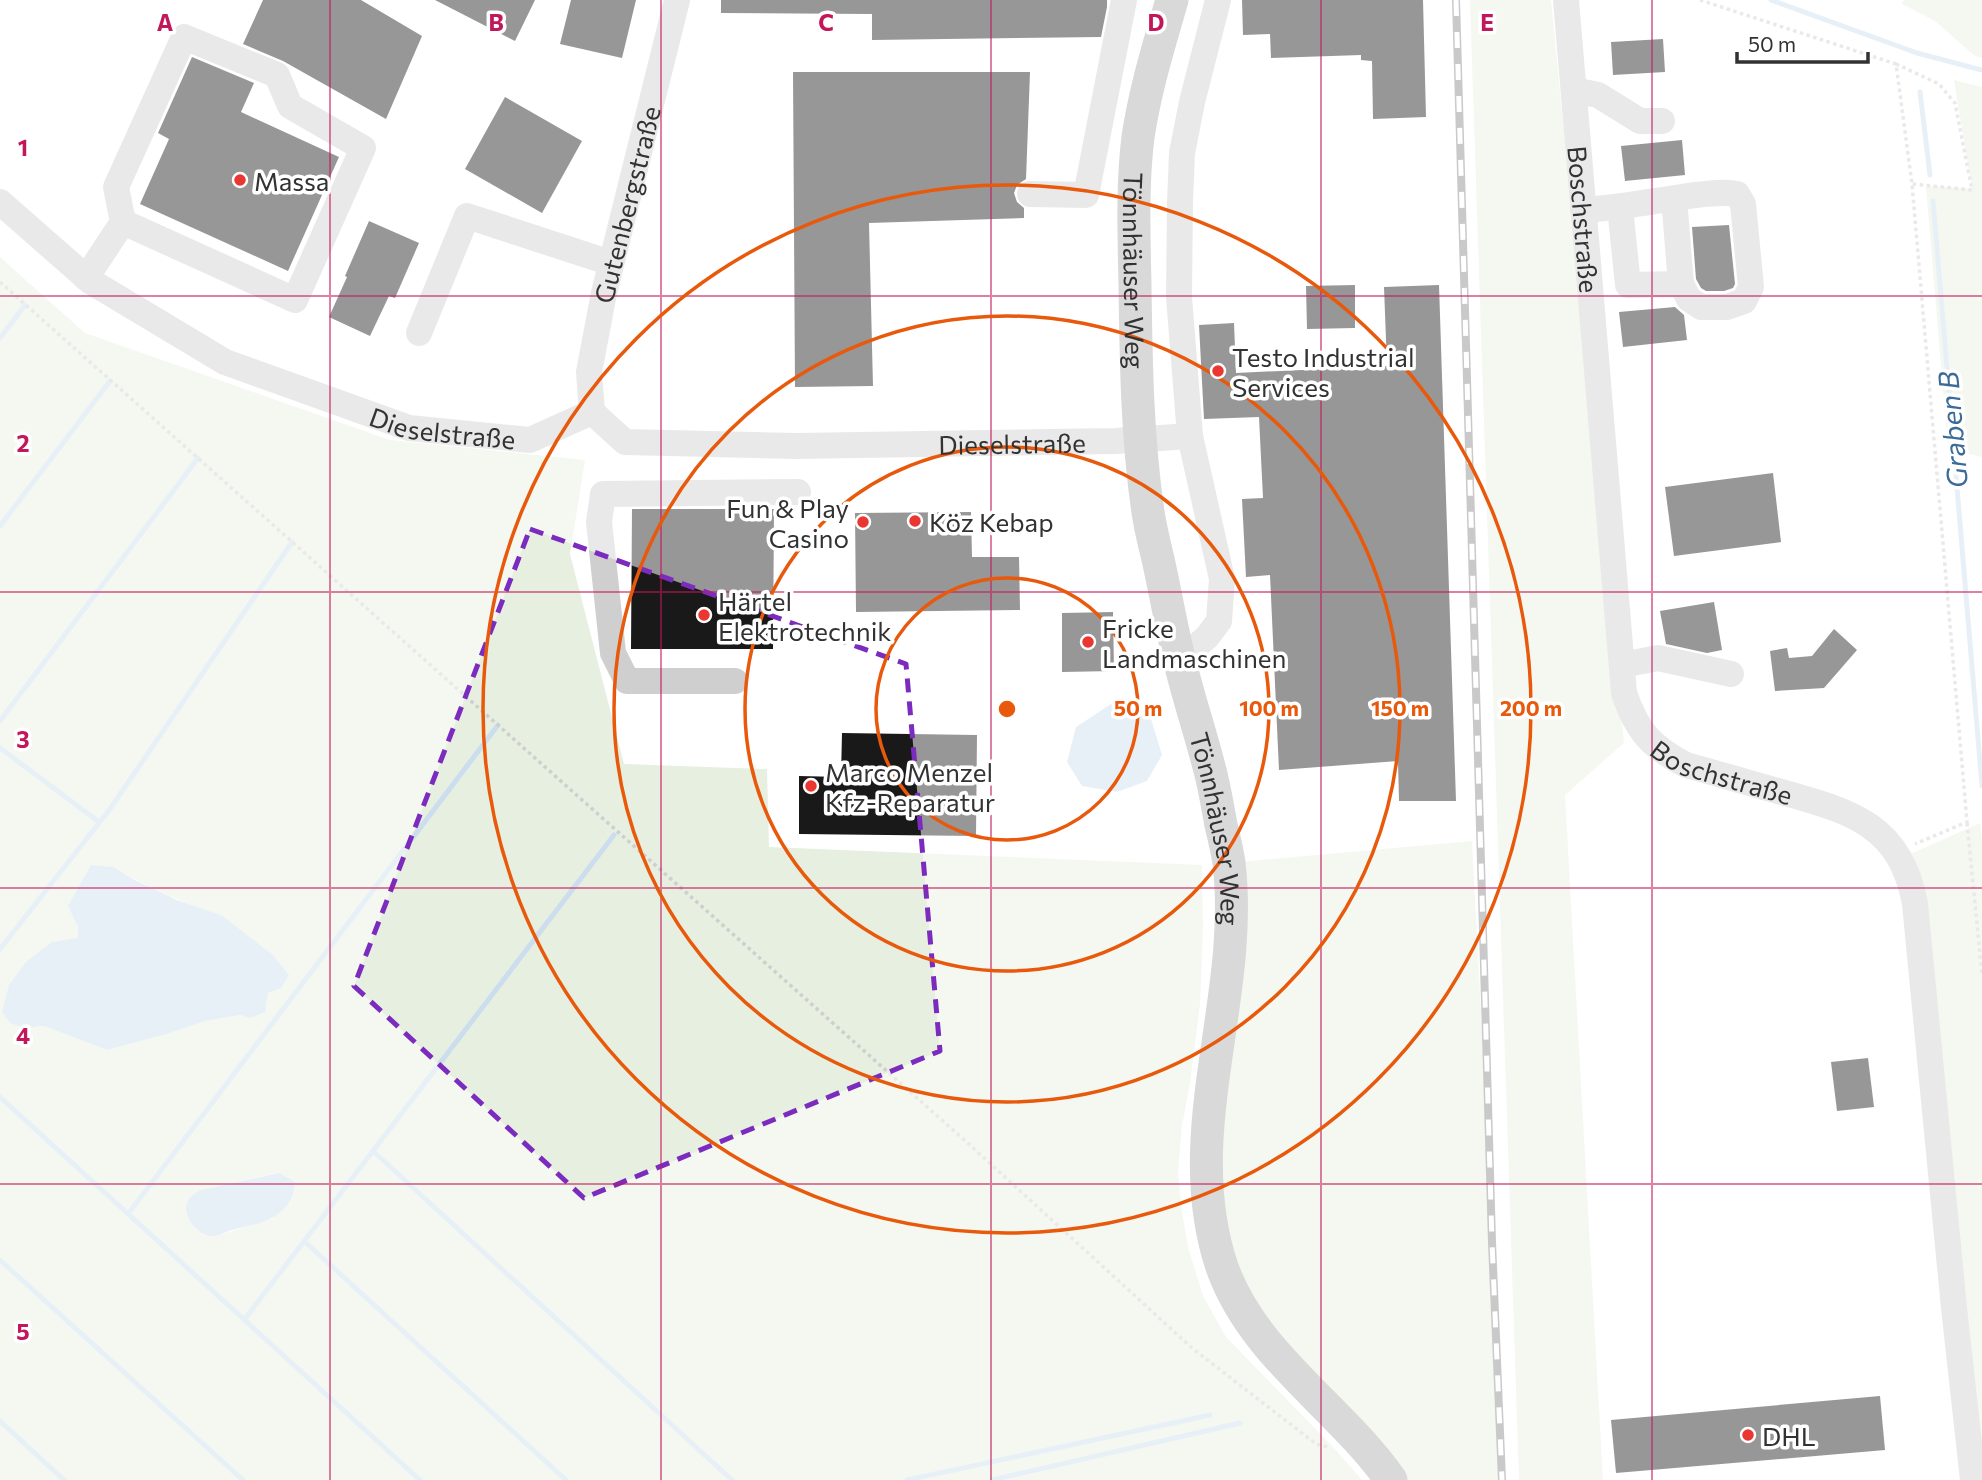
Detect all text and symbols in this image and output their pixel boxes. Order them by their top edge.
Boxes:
text: A [157,8,174,36]
text: B [488,8,504,36]
text: C [818,8,834,36]
text: D [1148,8,1165,36]
text: E [1480,8,1494,36]
scale bar [1737,21,1868,65]
text: 50 m [1748,31,1796,56]
street label: Gutenbergstraße [587,103,666,306]
text: 1 [18,133,28,161]
street label: Boschstraße [1563,145,1606,294]
place label: Massa [254,165,329,196]
marker: Massa [232,172,248,188]
street label: Tönnhäuser Weg [1118,172,1152,369]
place label: Testo Industrial Services [1232,341,1415,402]
marker: Testo Industrial Services [1210,363,1226,379]
water label: Graben B [1930,369,1974,490]
street label: Dieselstraße [366,400,517,454]
street label: Dieselstraße [938,426,1086,459]
text: 2 [16,429,30,457]
place label: Fun & Play Casino [726,492,849,553]
place label: Köz Kebap [929,506,1054,537]
marker: Köz Kebap [907,513,923,529]
marker: Fun & Play Casino [855,514,871,530]
place label: Härtel Elektrotechnik [718,585,891,646]
marker: Härtel Elektrotechnik [696,607,712,623]
place label: Fricke Landmaschinen [1102,612,1286,673]
marker: Fricke Landmaschinen [1080,634,1096,650]
text: 50 m [1114,695,1162,720]
text: 100 m [1239,695,1299,720]
text: 150 m [1371,695,1429,720]
text: 200 m [1500,695,1562,720]
centre of rings [995,697,1019,721]
text: 3 [16,725,30,753]
street label: Tönnhäuser Weg [1185,729,1247,926]
street label: Boschstraße [1645,733,1796,810]
place label: Marco Menzel Kfz-Reparatur [825,756,995,817]
marker: Marco Menzel Kfz-Reparatur [803,778,819,794]
text: 4 [16,1021,30,1049]
text: 5 [16,1317,30,1345]
place label: DHL [1762,1420,1816,1451]
marker: DHL [1740,1427,1756,1443]

